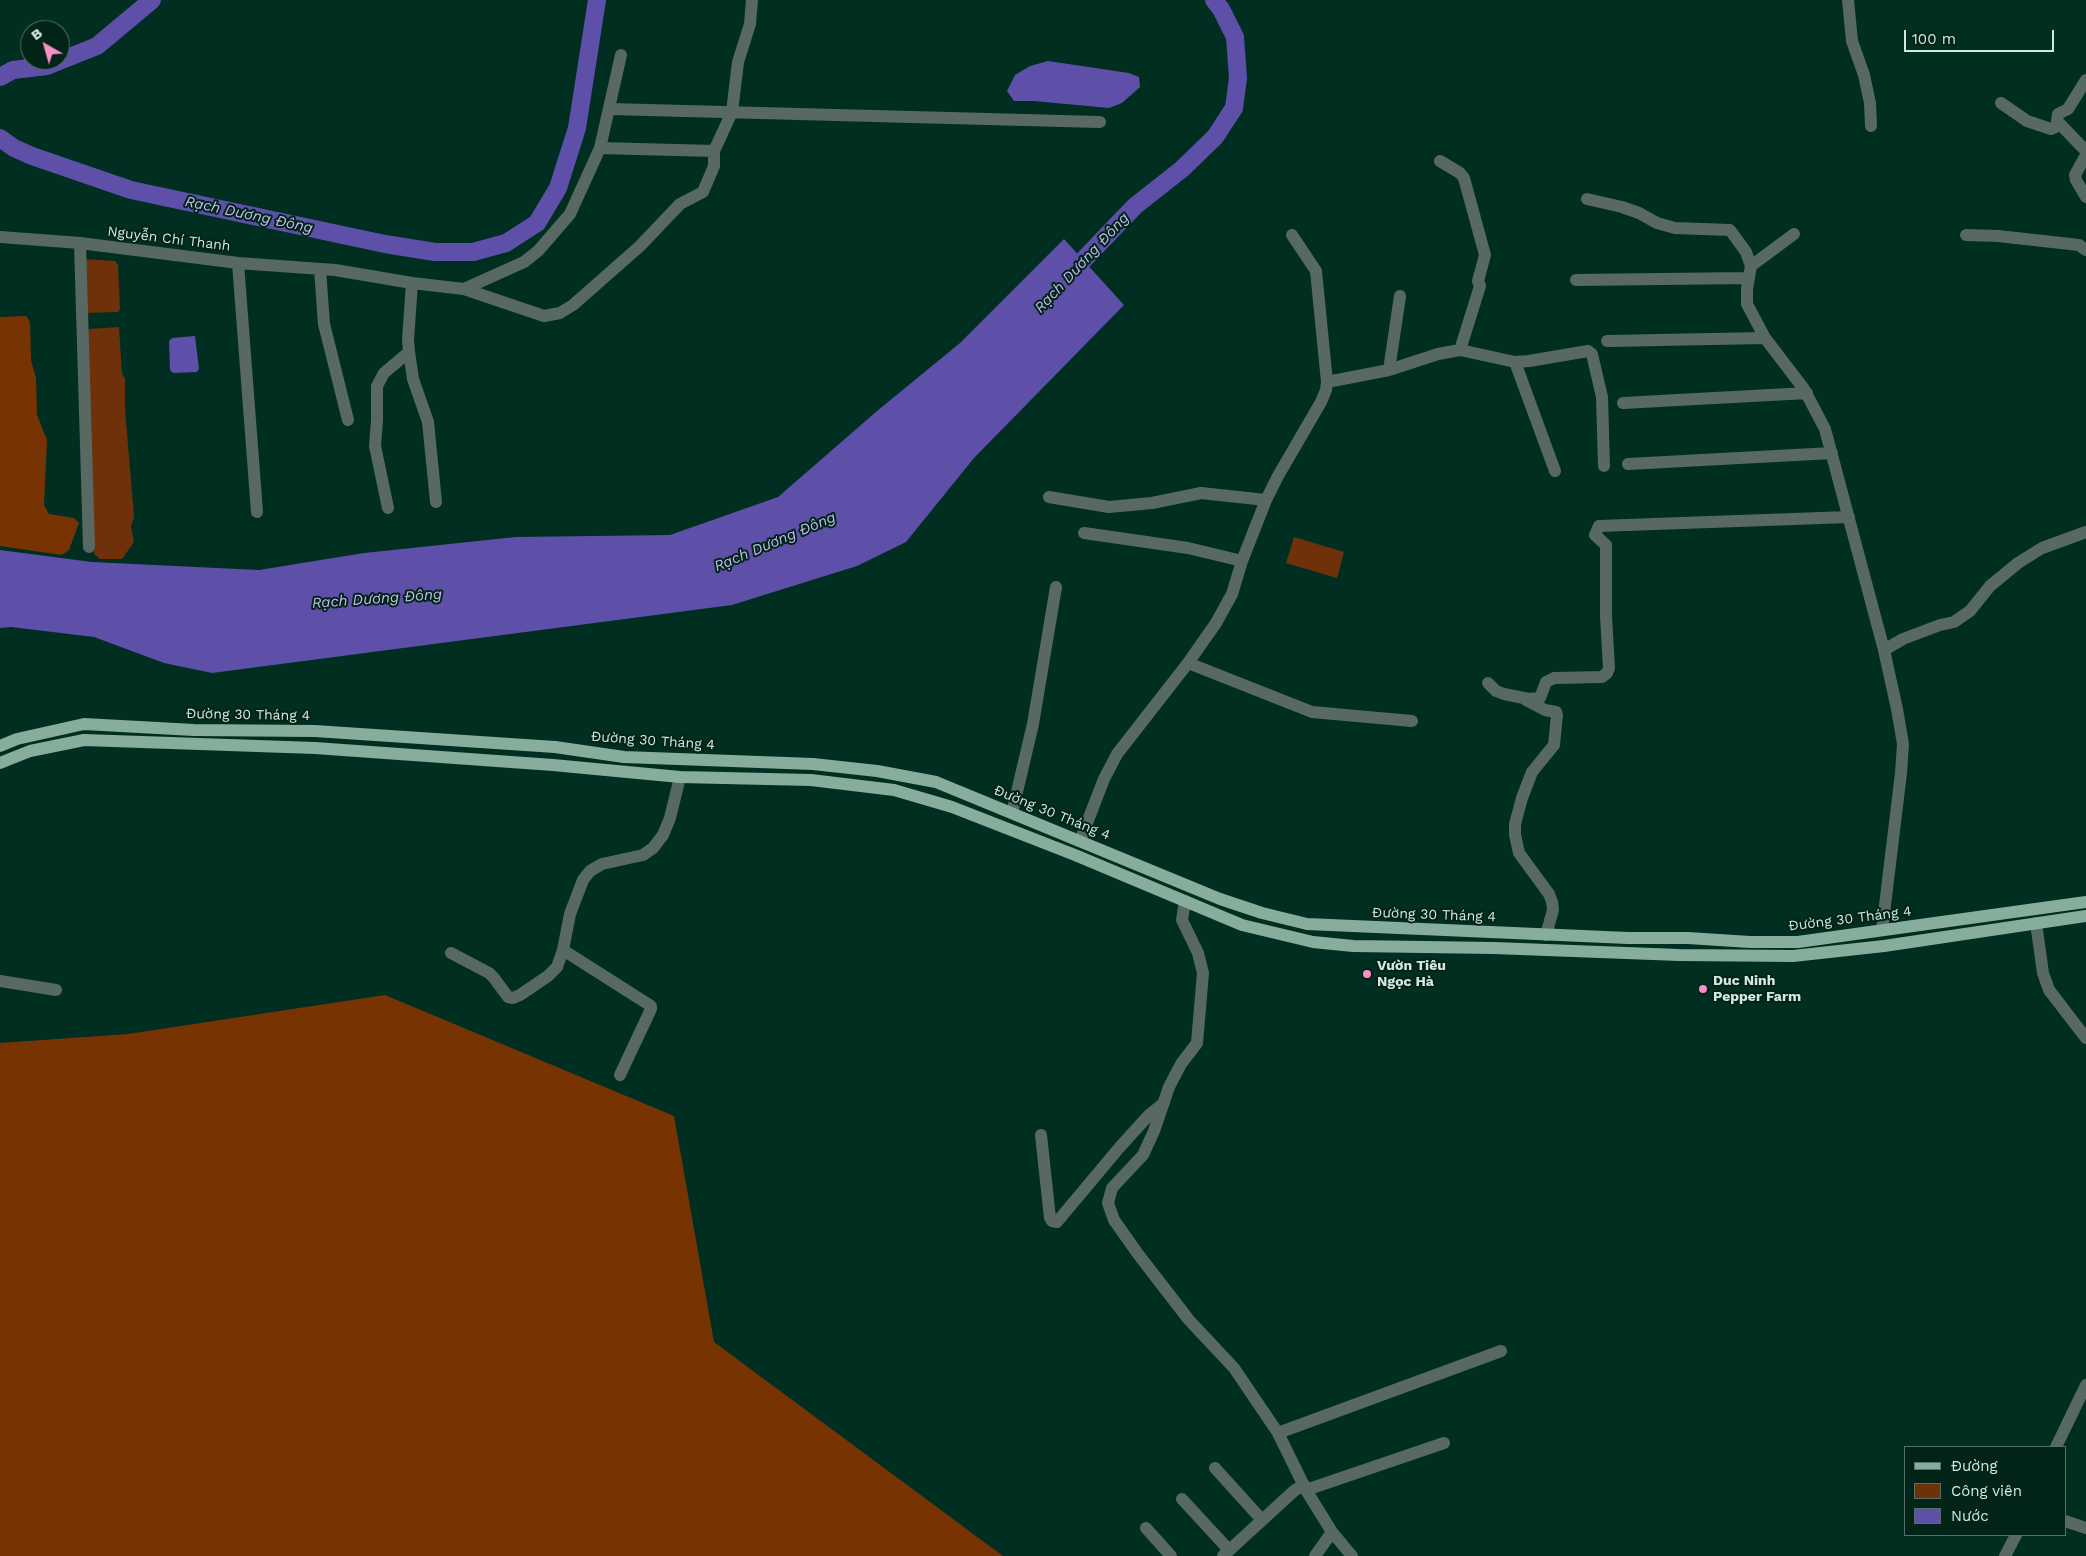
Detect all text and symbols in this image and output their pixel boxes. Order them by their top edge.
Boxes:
north arrow [20,20,70,70]
scale bar [1906,20,2056,52]
text: B [28,25,45,43]
text: 100 m [1912,30,1956,48]
water label: Rạch Dương Đông [183,193,315,237]
water label: Rạch Dương Đông [1031,209,1133,317]
street label: Nguyễn Chí Thanh [107,223,231,255]
water label: Rạch Dương Đông [711,508,839,576]
water label: Rạch Dương Đông [311,585,443,613]
street label: Đường 30 Tháng 4 [186,706,310,724]
street label: Đường 30 Tháng 4 [591,728,715,754]
street label: Đường 30 Tháng 4 [991,782,1113,844]
street label: Đường 30 Tháng 4 [1787,903,1913,935]
street label: Đường 30 Tháng 4 [1372,904,1496,926]
place label: Vườn Tiêu Ngọc Hà [1377,958,1446,990]
marker: Vườn Tiêu Ngọc Hà [1361,968,1373,980]
place label: Duc Ninh Pepper Farm [1713,973,1801,1006]
marker: Duc Ninh Pepper Farm [1697,983,1709,995]
legend [1904,1446,2066,1536]
text: Đường [1951,1457,1998,1475]
text: Công viên [1951,1482,2022,1500]
text: Nước [1951,1507,1989,1525]

